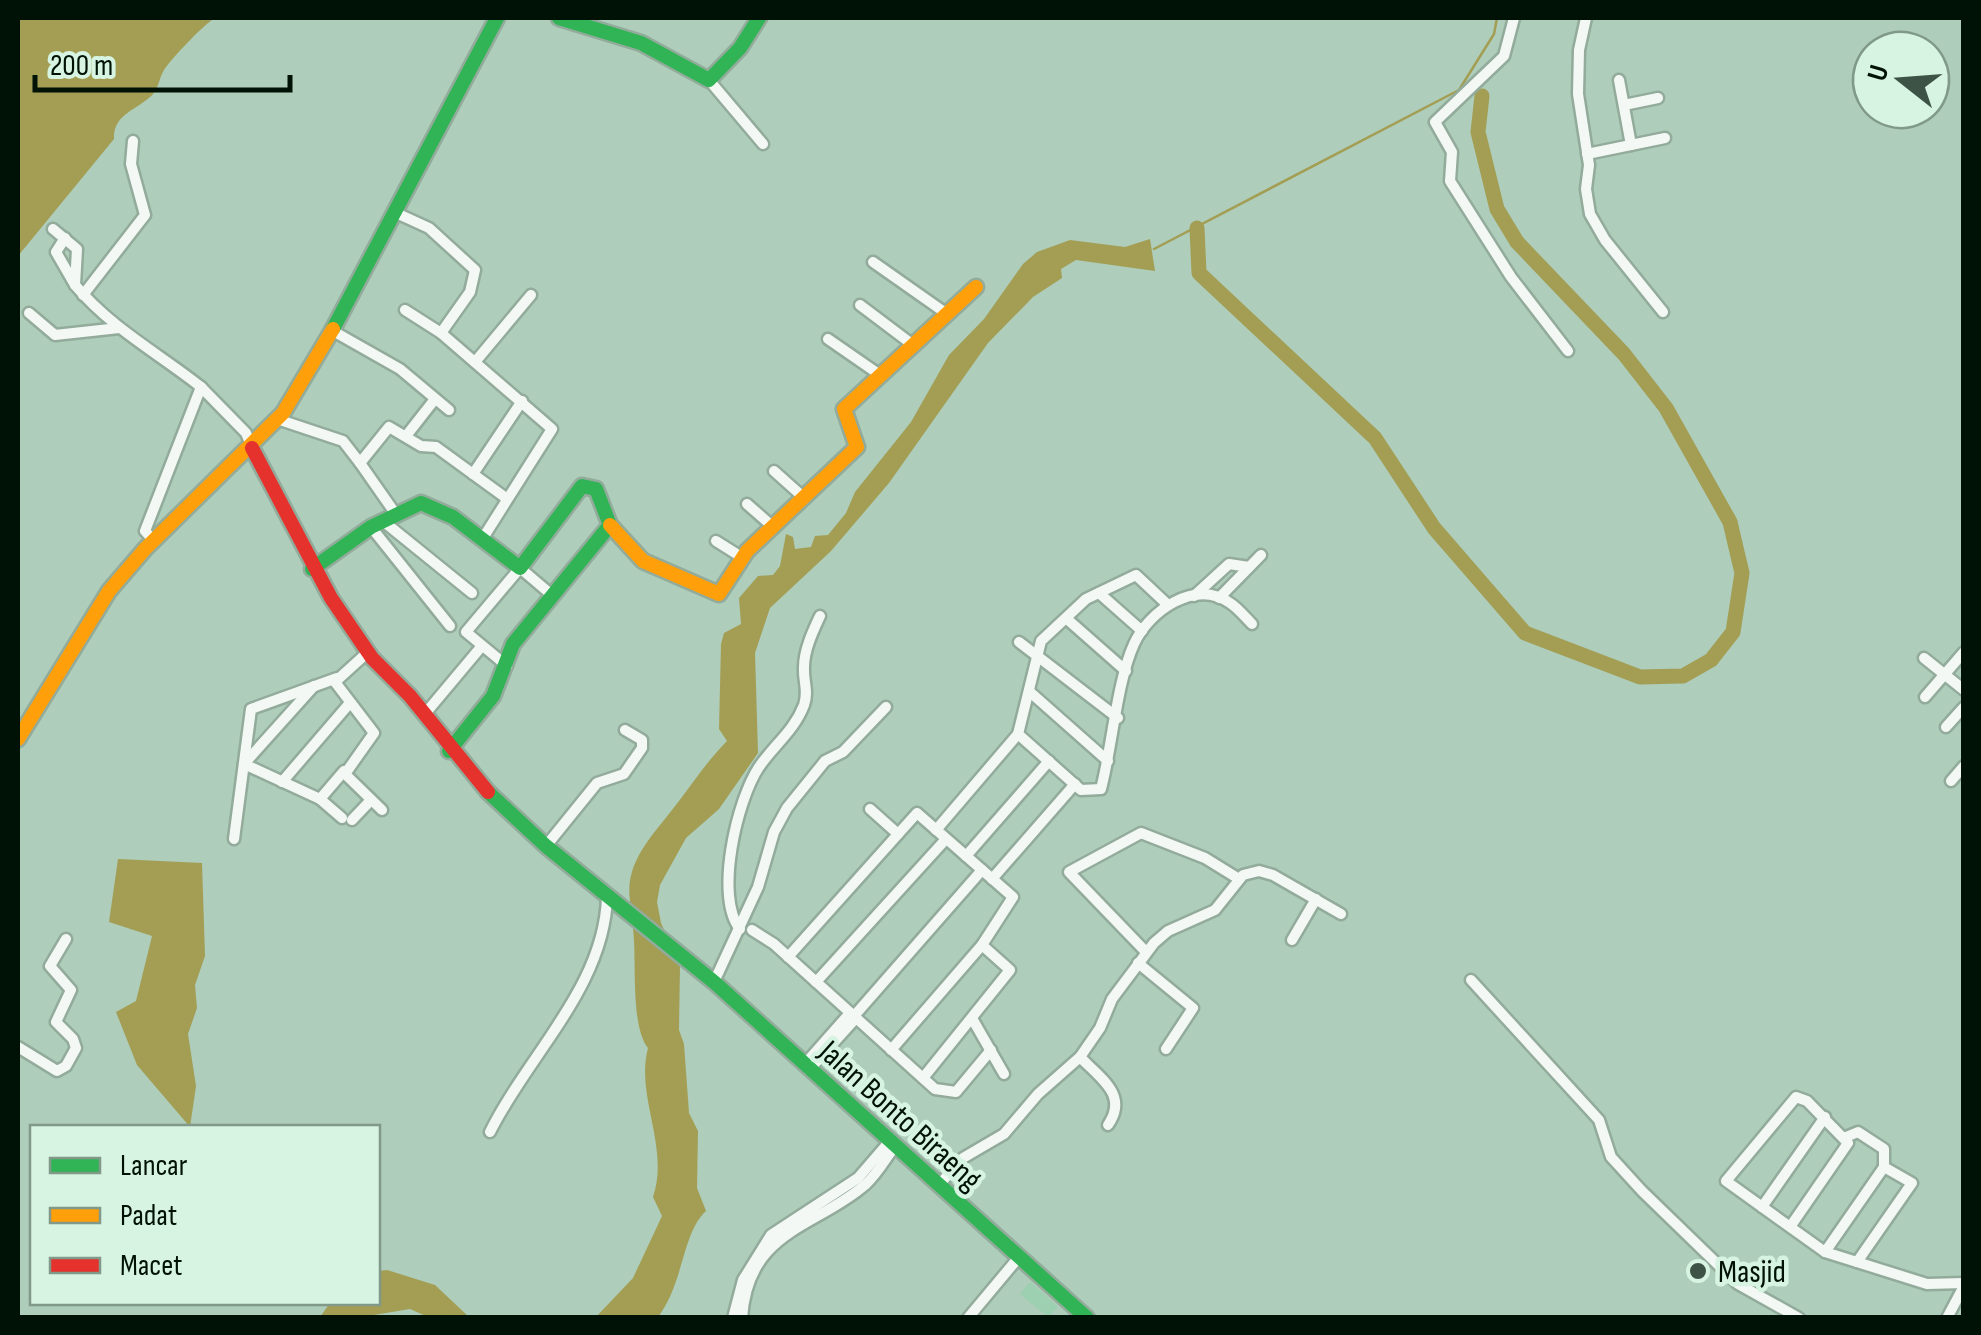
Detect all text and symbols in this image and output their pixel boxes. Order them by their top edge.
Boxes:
scale bar [35,30,290,92]
north arrow [1851,30,1951,130]
text: 200 m [50,48,113,84]
text: U [1861,61,1896,85]
street label: Jalan Bonto Biraeng [810,1032,990,1199]
legend [30,1125,380,1305]
text: Lancar [120,1148,188,1184]
text: Padat [120,1198,177,1234]
text: Macet [120,1248,182,1284]
place label: Masjid [1718,1253,1786,1292]
marker: Masjid [1687,1260,1709,1282]

